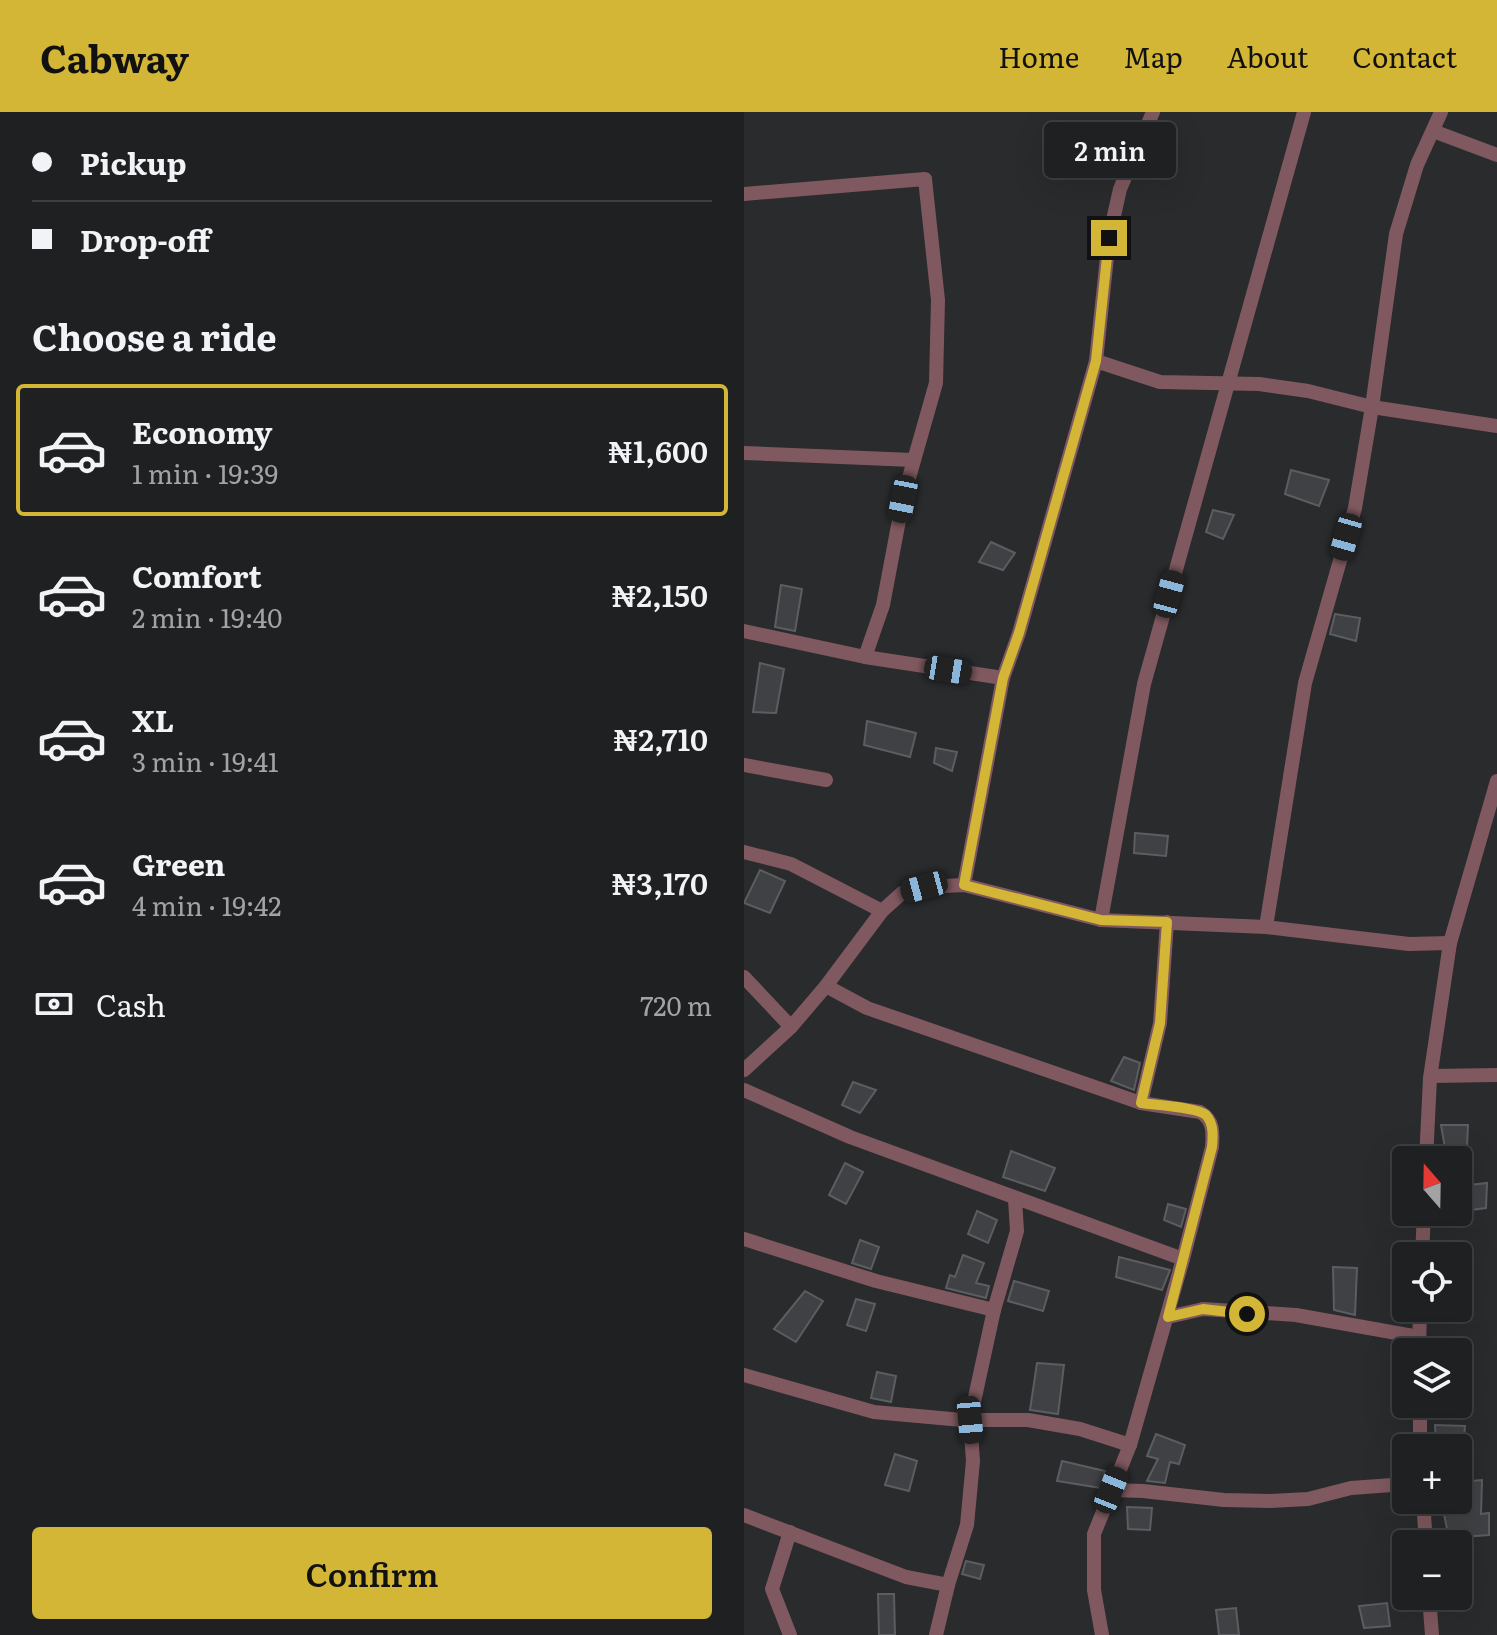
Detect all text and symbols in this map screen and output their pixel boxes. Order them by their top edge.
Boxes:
text: Cabway [40,28,189,85]
text: Home [998,35,1079,77]
text: Map [1123,35,1183,77]
text: About [1227,35,1308,77]
text: Contact [1352,35,1457,77]
callout: 2 min [1043,122,1175,178]
text: 2 min [1074,130,1146,169]
text: Pickup [80,140,187,184]
text: Drop-off [80,217,210,261]
route end [1091,220,1127,256]
text: Choose a ride [32,309,277,362]
text: Economy [132,409,272,453]
icon: car [36,414,108,486]
text: ₦1,600 [608,428,708,472]
text: 1 min · 19:39 [132,453,278,492]
car [887,473,919,525]
car [1328,511,1364,563]
text: Comfort [132,553,262,597]
icon: car [36,558,108,630]
car [1151,568,1187,620]
text: ₦2,150 [611,572,708,616]
text: 2 min · 19:40 [132,597,282,636]
car [922,654,974,686]
text: XL [132,697,174,741]
icon: car [36,702,108,774]
text: ₦2,710 [613,716,708,760]
text: 3 min · 19:41 [132,741,279,780]
text: Green [132,841,225,885]
icon: car [36,846,108,918]
text: ₦3,170 [611,860,708,904]
car [898,869,950,905]
text: 4 min · 19:42 [132,885,282,924]
icon: cash [32,982,76,1026]
text: Cash [96,982,166,1026]
text: 720 m [640,985,712,1024]
north arrow [1392,1146,1472,1226]
map controls [1392,1146,1472,1610]
button: locate [1392,1242,1472,1322]
route start [1229,1296,1265,1332]
button: layers [1392,1338,1472,1418]
car [956,1395,984,1445]
button: + [1392,1434,1472,1514]
car [1091,1463,1131,1517]
button: Confirm [32,1527,712,1619]
button: − [1392,1530,1472,1610]

